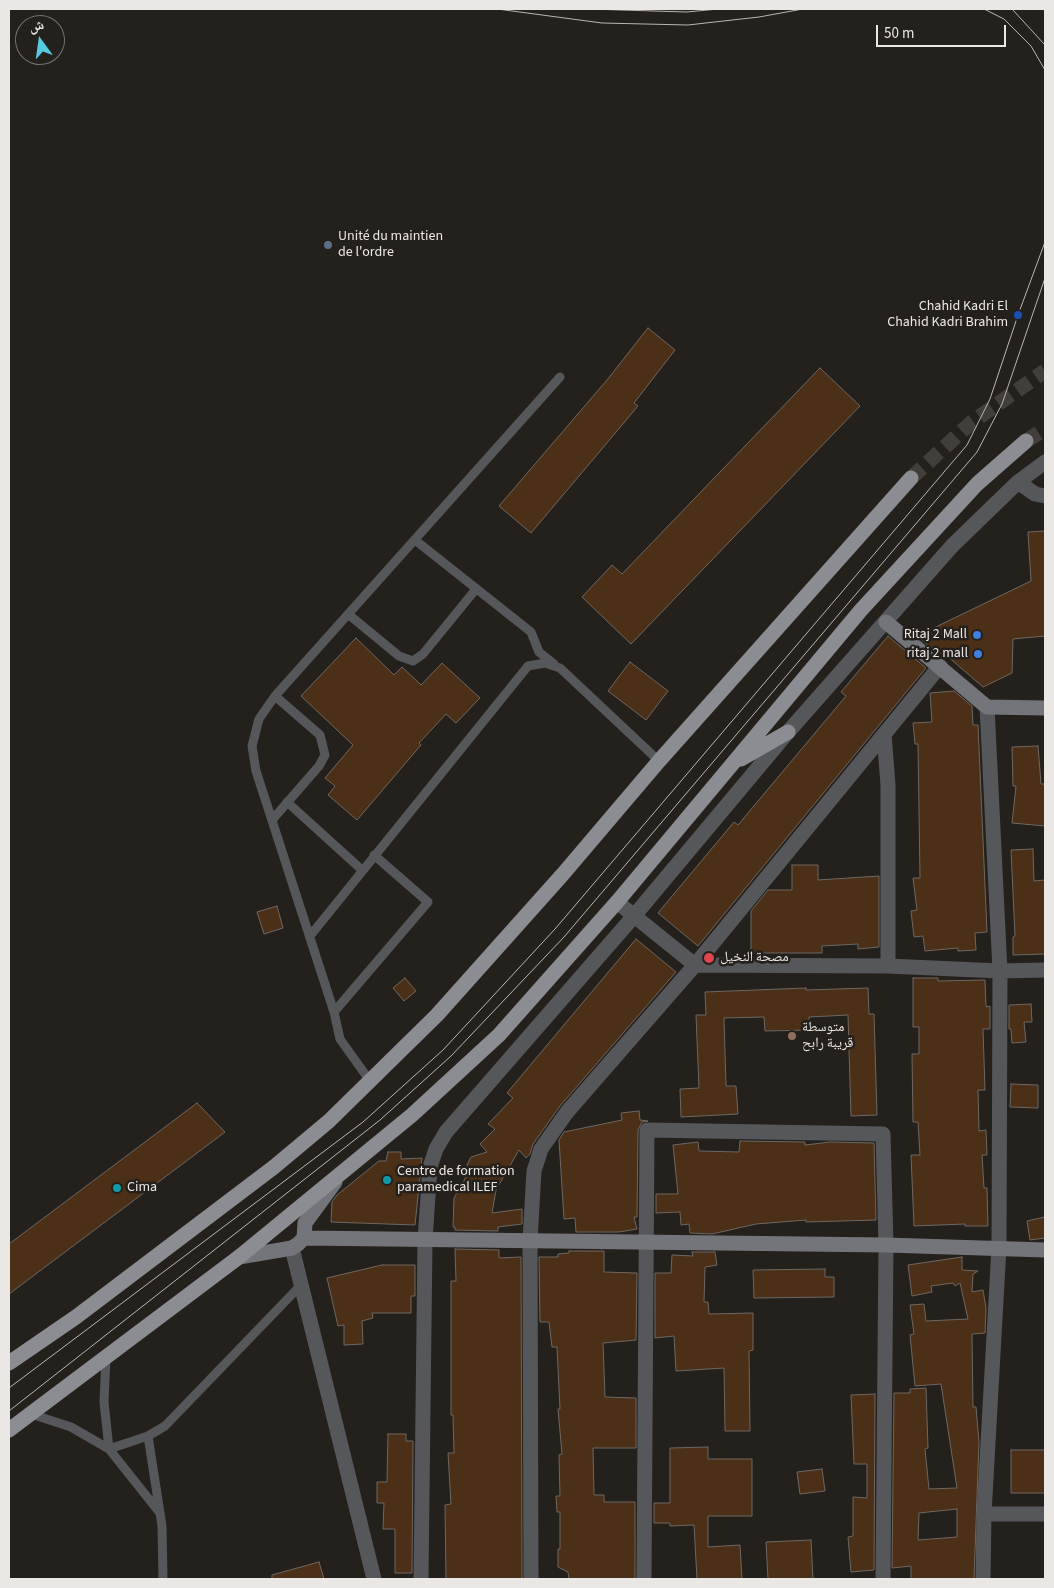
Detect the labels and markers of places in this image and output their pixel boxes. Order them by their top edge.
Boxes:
place label: Unité du maintien de l'ordre [338,229,443,262]
marker: Unité du maintien de l'ordre [322,239,334,251]
place label: Chahid Kadri El Chahid Kadri Brahim [887,299,1008,332]
marker: Chahid Kadri El Chahid Kadri Brahim [1012,309,1024,321]
place label: Ritaj 2 Mall [904,627,967,643]
marker: Ritaj 2 Mall [971,629,983,641]
place label: ritaj 2 mall [906,646,968,662]
marker: ritaj 2 mall [972,648,984,660]
place label: مصحة النخيل [720,950,789,966]
marker: مصحة النخيل [702,951,716,965]
place label: متوسطة قريبة رابح [802,1020,853,1052]
marker: متوسطة قريبة رابح [786,1030,798,1042]
place label: Centre de formation paramedical ILEF [397,1164,515,1196]
marker: Centre de formation paramedical ILEF [381,1174,393,1186]
place label: Cima [127,1180,157,1196]
marker: Cima [111,1182,123,1194]

